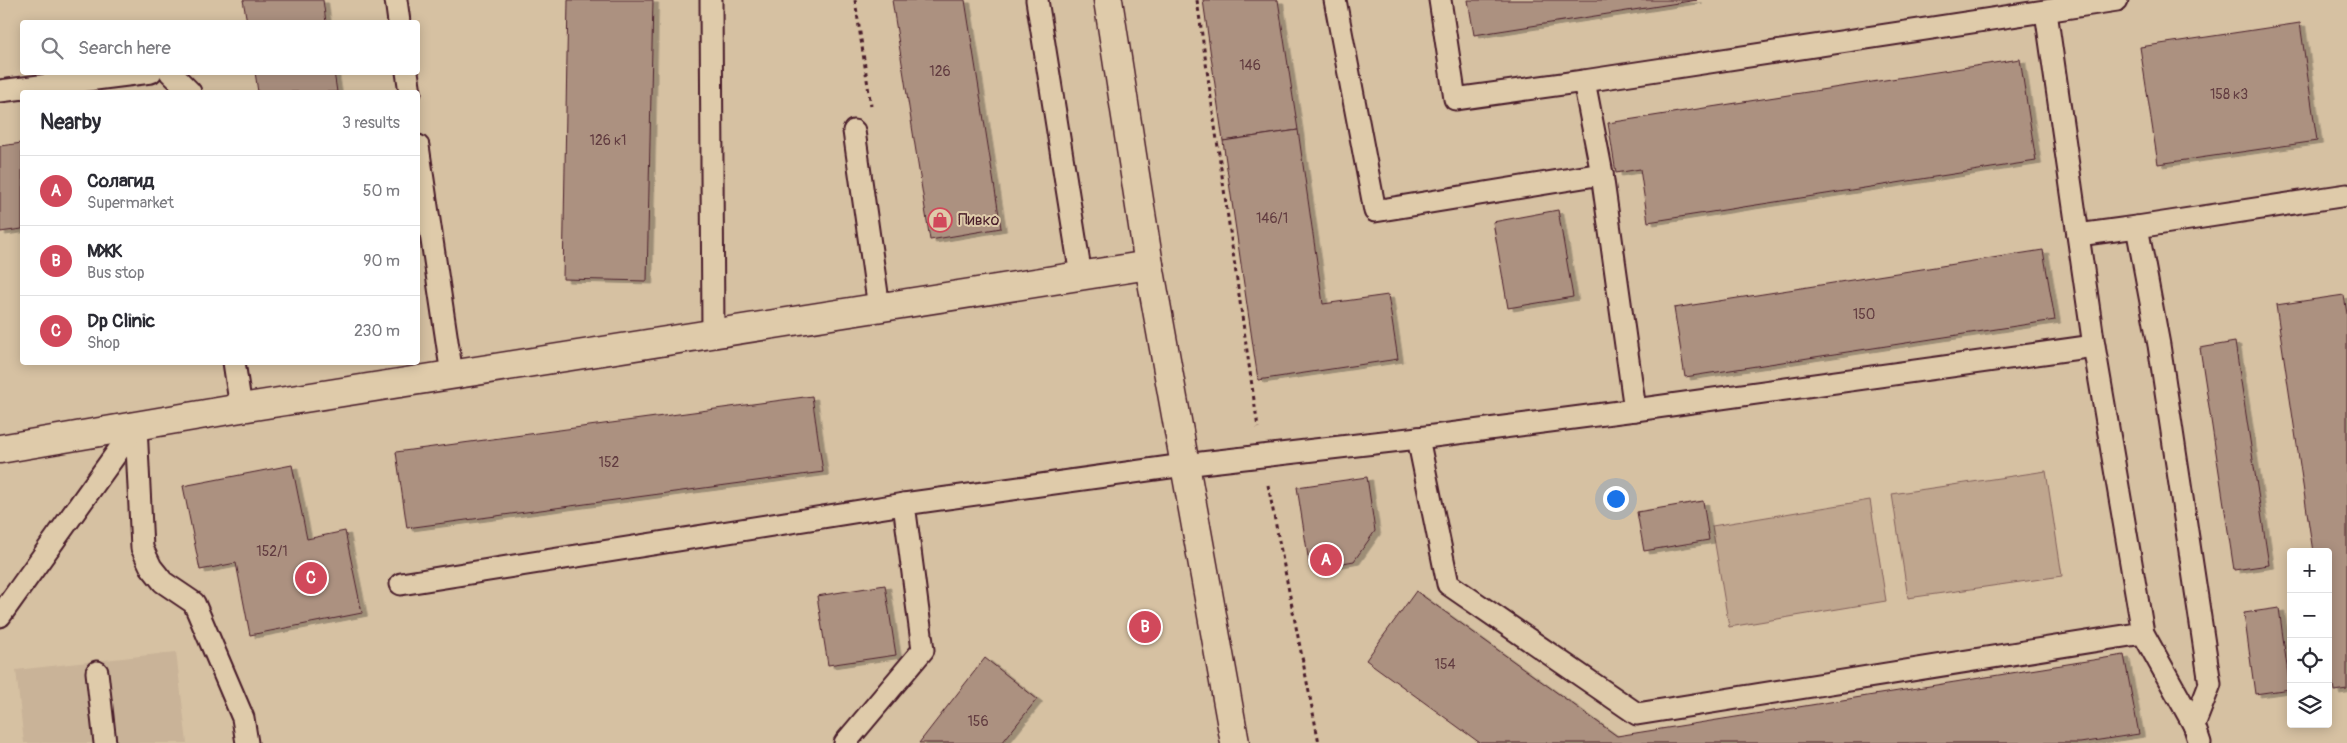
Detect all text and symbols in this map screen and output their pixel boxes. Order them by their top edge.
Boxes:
search box [20,20,420,75]
icon: search [38,34,66,62]
text: Search here [78,36,171,60]
house number: 146 [1239,57,1261,74]
house number: 126 [929,63,951,80]
house number: 158 к3 [2210,86,2248,103]
text: Nearby [40,109,101,136]
text: 3 results [342,113,400,133]
house number: 126 к1 [589,132,627,149]
text: Солагид [87,169,154,193]
text: A [51,181,61,201]
text: 50 m [363,181,400,201]
text: Supermarket [87,193,174,213]
shop icon: Пивко [927,207,953,233]
place label: Пивко [958,210,1000,230]
house number: 146/1 [1256,210,1288,227]
text: МЖК [87,239,123,263]
text: B [51,251,61,271]
text: 90 m [363,251,400,271]
text: Bus stop [87,263,145,283]
house number: 150 [1853,306,1875,323]
text: Dp Clinic [87,309,155,333]
text: C [51,321,61,341]
text: 230 m [354,321,400,341]
text: Shop [87,333,120,353]
house number: 152 [599,454,620,471]
your location [1603,486,1629,512]
pin: A [1310,541,1342,579]
house number: 152/1 [256,543,288,560]
map controls [2287,548,2332,728]
button: + [2287,548,2332,593]
pin: C [295,559,327,597]
button: − [2287,593,2332,638]
pin: B [1129,608,1161,646]
button: locate [2287,638,2332,683]
house number: 154 [1434,656,1456,673]
button: layers [2287,683,2332,728]
house number: 156 [967,713,989,730]

